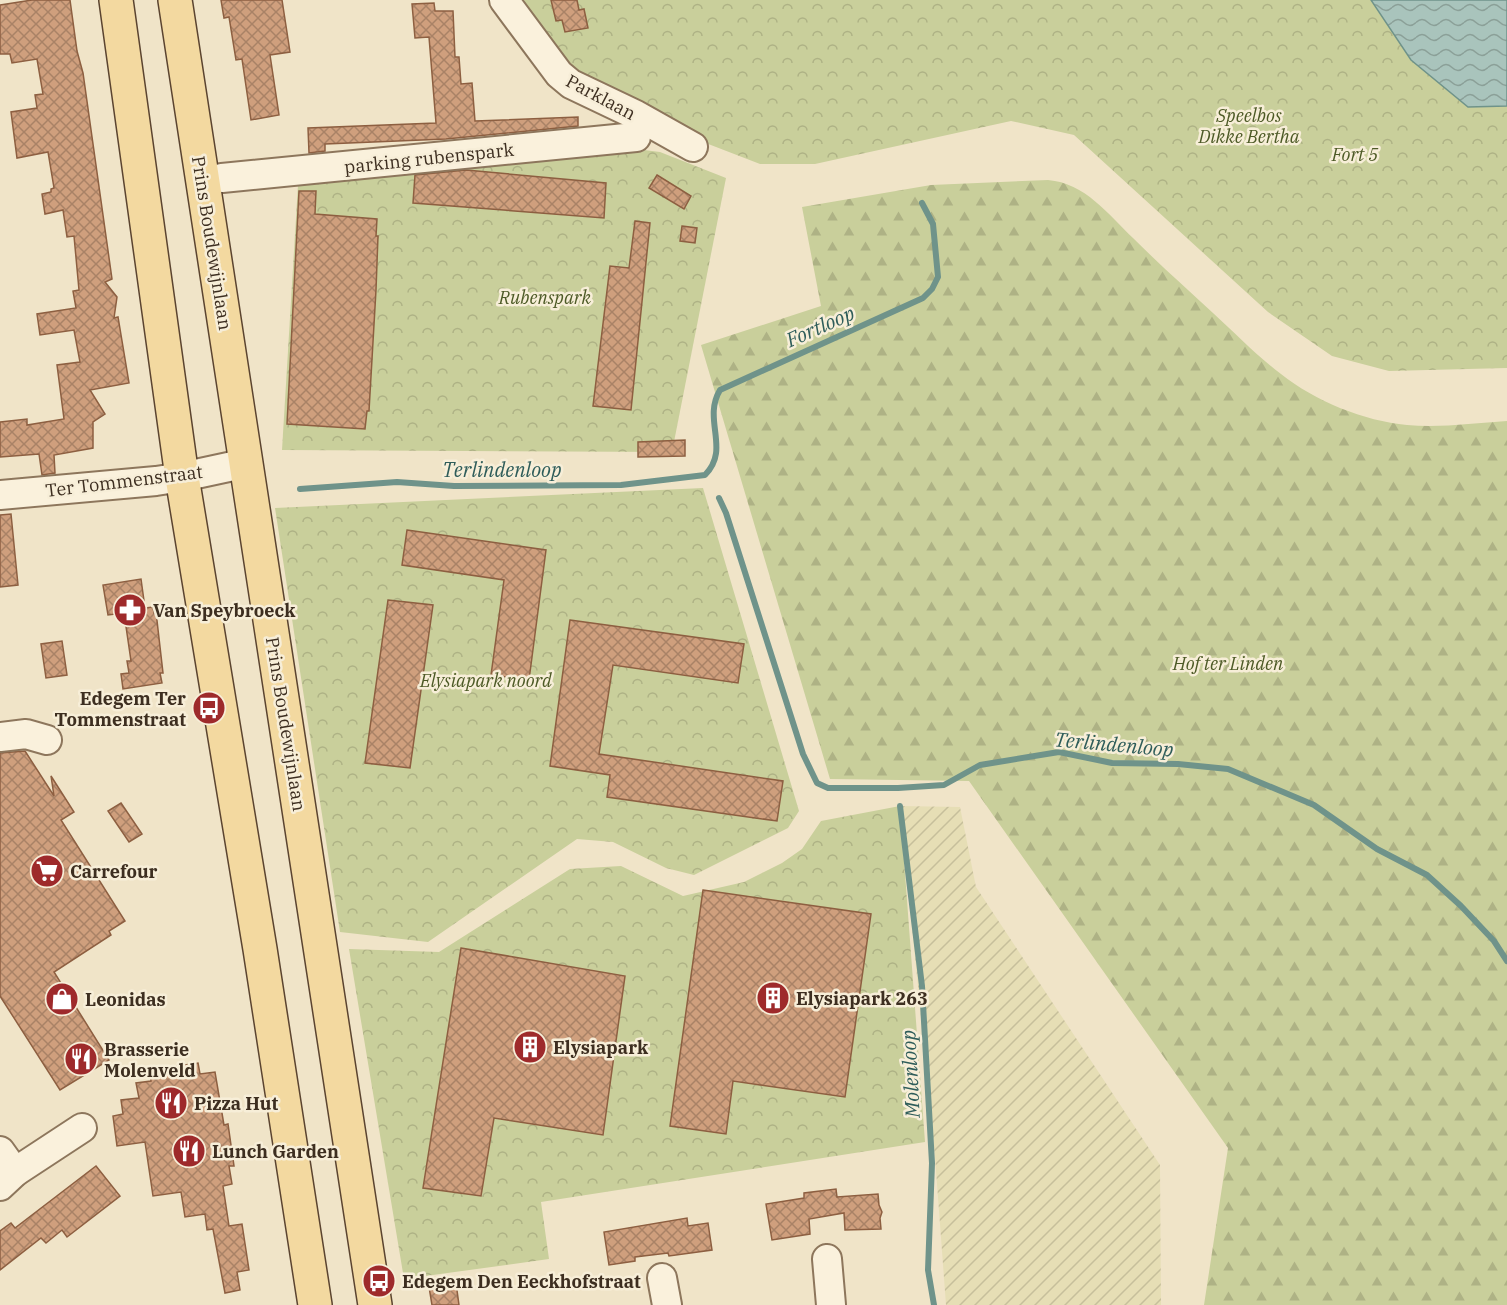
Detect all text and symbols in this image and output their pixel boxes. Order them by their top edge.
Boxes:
street label: Parklaan [562,69,640,125]
park label: Speelbos Dikke Bertha [1197,104,1300,148]
street label: parking rubenspark [343,138,515,178]
park label: Fort 5 [1331,143,1379,166]
street label: Prins Boudewijnlaan [187,154,237,332]
park label: Rubenspark [498,286,592,309]
water label: Fortloop [781,299,859,353]
water label: Terlindenloop [442,456,562,483]
street label: Ter Tommenstraat [44,460,204,502]
pharmacy icon: Van Speybroeck [112,592,148,628]
place label: Van Speybroeck [153,599,296,622]
street label: Prins Boudewijnlaan [261,635,311,813]
park label: Hof ter Linden [1172,652,1284,675]
park label: Elysiapark noord [419,669,552,692]
place label: Edegem Ter Tommenstraat [55,687,186,731]
bus stop icon: Edegem Ter Tommenstraat [191,690,227,726]
water label: Terlindenloop [1053,725,1175,763]
supermarket icon: Carrefour [29,853,65,889]
place label: Carrefour [70,860,158,883]
building icon: Elysiapark 263 [755,980,791,1016]
shop icon: Leonidas [44,981,80,1017]
place label: Elysiapark 263 [796,987,928,1010]
place label: Leonidas [85,988,166,1011]
building icon: Elysiapark [512,1029,548,1065]
water label: Molenloop [894,1029,926,1120]
place label: Elysiapark [553,1036,649,1059]
place label: Brasserie Molenveld [104,1038,196,1082]
restaurant icon: Brasserie Molenveld [63,1041,99,1077]
restaurant icon: Pizza Hut [153,1085,189,1121]
place label: Pizza Hut [194,1092,279,1115]
restaurant icon: Lunch Garden [171,1133,207,1169]
place label: Lunch Garden [212,1140,339,1163]
bus stop icon: Edegem Den Eeckhofstraat [361,1263,397,1299]
place label: Edegem Den Eeckhofstraat [402,1270,641,1293]

